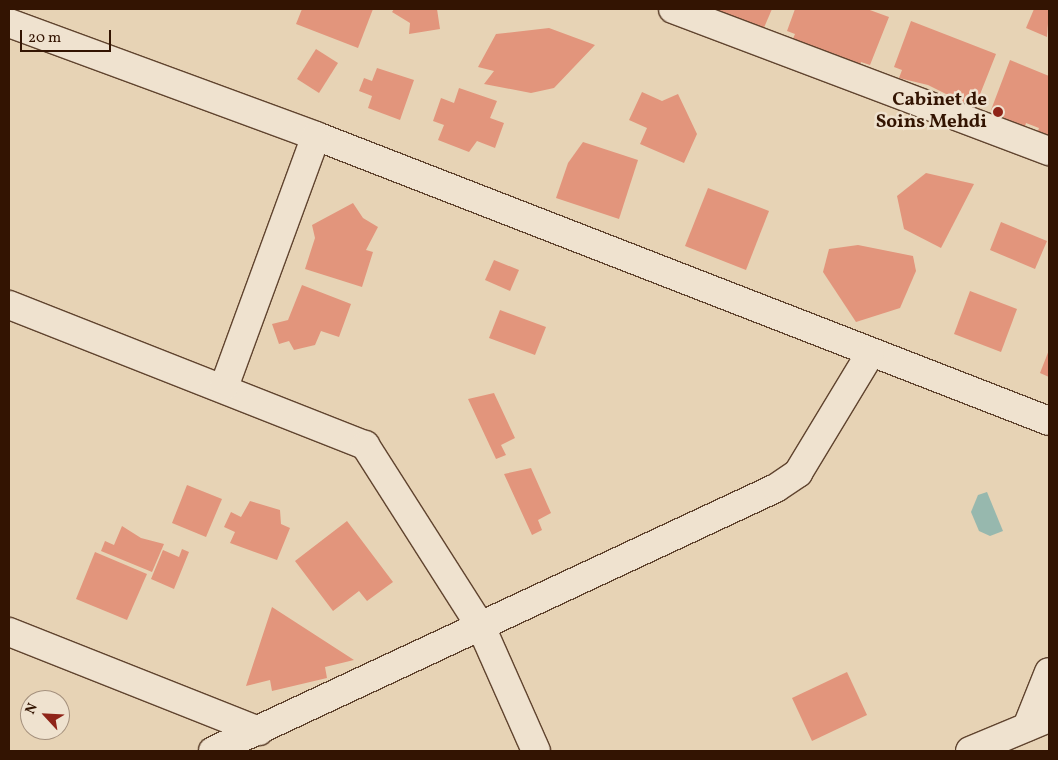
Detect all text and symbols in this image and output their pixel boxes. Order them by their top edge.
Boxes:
scale bar [22,20,114,52]
text: 20 m [28,28,61,49]
place label: Cabinet de Soins Mehdi [876,90,987,134]
marker: Cabinet de Soins Mehdi [991,105,1005,119]
north arrow [20,690,70,740]
text: N [21,700,43,718]

